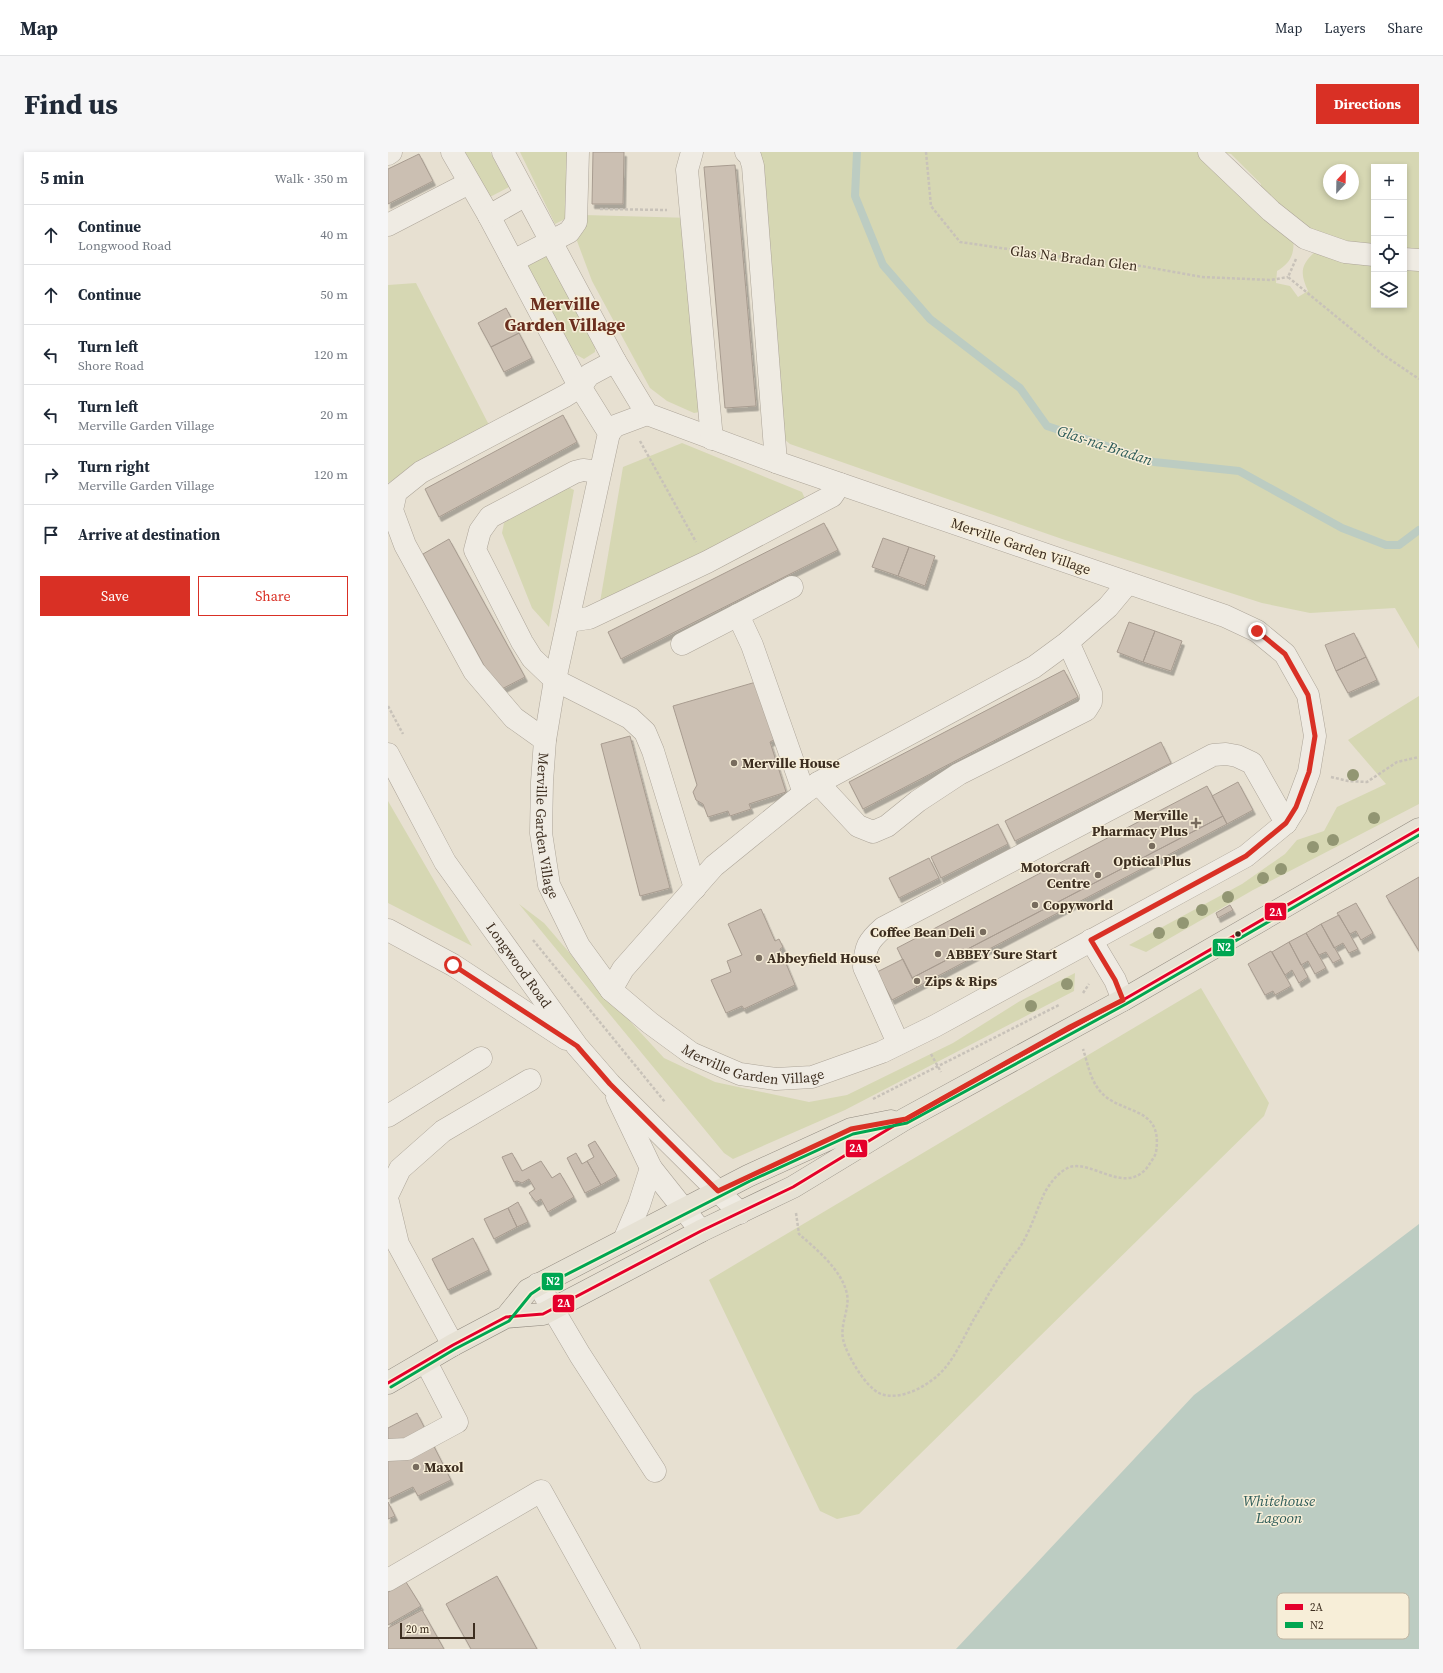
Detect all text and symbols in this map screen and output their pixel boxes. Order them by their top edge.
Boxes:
text: Map [20,15,58,41]
text: Map [1275,18,1302,38]
text: Layers [1324,18,1366,38]
text: Share [1388,18,1423,38]
button: Directions [1316,84,1419,124]
text: Find us [24,85,118,123]
north arrow [1323,164,1359,200]
map controls [1371,164,1407,308]
button: + [1371,164,1407,200]
text: 5 min [40,166,84,190]
text: Walk · 350 m [275,170,348,187]
button: − [1371,200,1407,236]
text: Continue [78,216,141,237]
icon: ahead [40,224,62,246]
text: 40 m [320,226,348,243]
button: locate [1371,236,1407,272]
text: Longwood Road [78,237,171,254]
street label: Glas Na Bradan Glen [1009,240,1139,276]
button: layers [1371,272,1407,308]
icon: ahead [40,284,62,306]
text: Continue [78,284,141,305]
text: 50 m [320,286,348,303]
district label: Merville Garden Village [505,291,625,337]
text: Turn left [78,336,138,357]
icon: left [40,344,62,366]
text: 120 m [314,346,348,363]
text: Shore Road [78,357,144,374]
text: Turn left [78,396,138,417]
icon: left [40,404,62,426]
text: 20 m [320,406,348,423]
text: Merville Garden Village [78,417,214,434]
water label: Glas-na-Bradan [1055,420,1156,470]
text: Turn right [78,456,150,477]
icon: right [40,464,62,486]
text: 120 m [314,466,348,483]
text: Merville Garden Village [78,477,214,494]
street label: Merville Garden Village [948,513,1094,579]
icon: arrive [40,524,62,546]
text: Arrive at destination [78,524,220,545]
button: Save [40,576,190,616]
button: Share [198,576,348,616]
route end [1248,622,1266,640]
street label: Merville Garden Village [531,752,564,902]
place label: Merville House [742,753,840,773]
marker: Merville House [729,758,739,768]
place label: Merville Pharmacy Plus [1092,805,1189,841]
marker: Merville Pharmacy Plus [1191,818,1201,828]
marker: Optical Plus [1147,841,1157,851]
place label: Optical Plus [1113,851,1191,871]
place label: Motorcraft Centre [1020,857,1090,893]
marker: Motorcraft Centre [1093,870,1103,880]
place label: Copyworld [1043,895,1114,915]
marker: Copyworld [1030,900,1040,910]
line badge: 2A [1264,902,1287,921]
text: 2A [1269,905,1283,920]
street label: Longwood Road [482,918,556,1012]
place label: Coffee Bean Deli [870,922,976,942]
marker: Coffee Bean Deli [978,927,988,937]
unlabelled marker [1233,929,1243,939]
line badge: N2 [1212,938,1235,957]
text: N2 [1217,940,1231,955]
place label: ABBEY Sure Start [946,944,1058,964]
place label: Abbeyfield House [767,948,880,968]
marker: ABBEY Sure Start [933,949,943,959]
marker: Abbeyfield House [754,953,764,963]
route start [444,956,462,974]
place label: Zips & Rips [925,971,998,991]
marker: Zips & Rips [912,976,922,986]
street label: Merville Garden Village [678,1039,827,1089]
line badge: 2A [845,1139,868,1158]
text: 2A [849,1141,863,1156]
line badge: N2 [541,1272,564,1291]
text: N2 [546,1274,560,1289]
line badge: 2A [552,1294,575,1313]
text: 2A [557,1296,571,1311]
place label: Maxol [424,1457,464,1477]
marker: Maxol [411,1462,421,1472]
water label: Whitehouse Lagoon [1243,1490,1315,1528]
legend [1277,1593,1409,1639]
text: 2A [1310,1600,1323,1615]
text: N2 [1310,1618,1324,1633]
scale bar [400,1621,475,1640]
text: 20 m [406,1622,429,1637]

